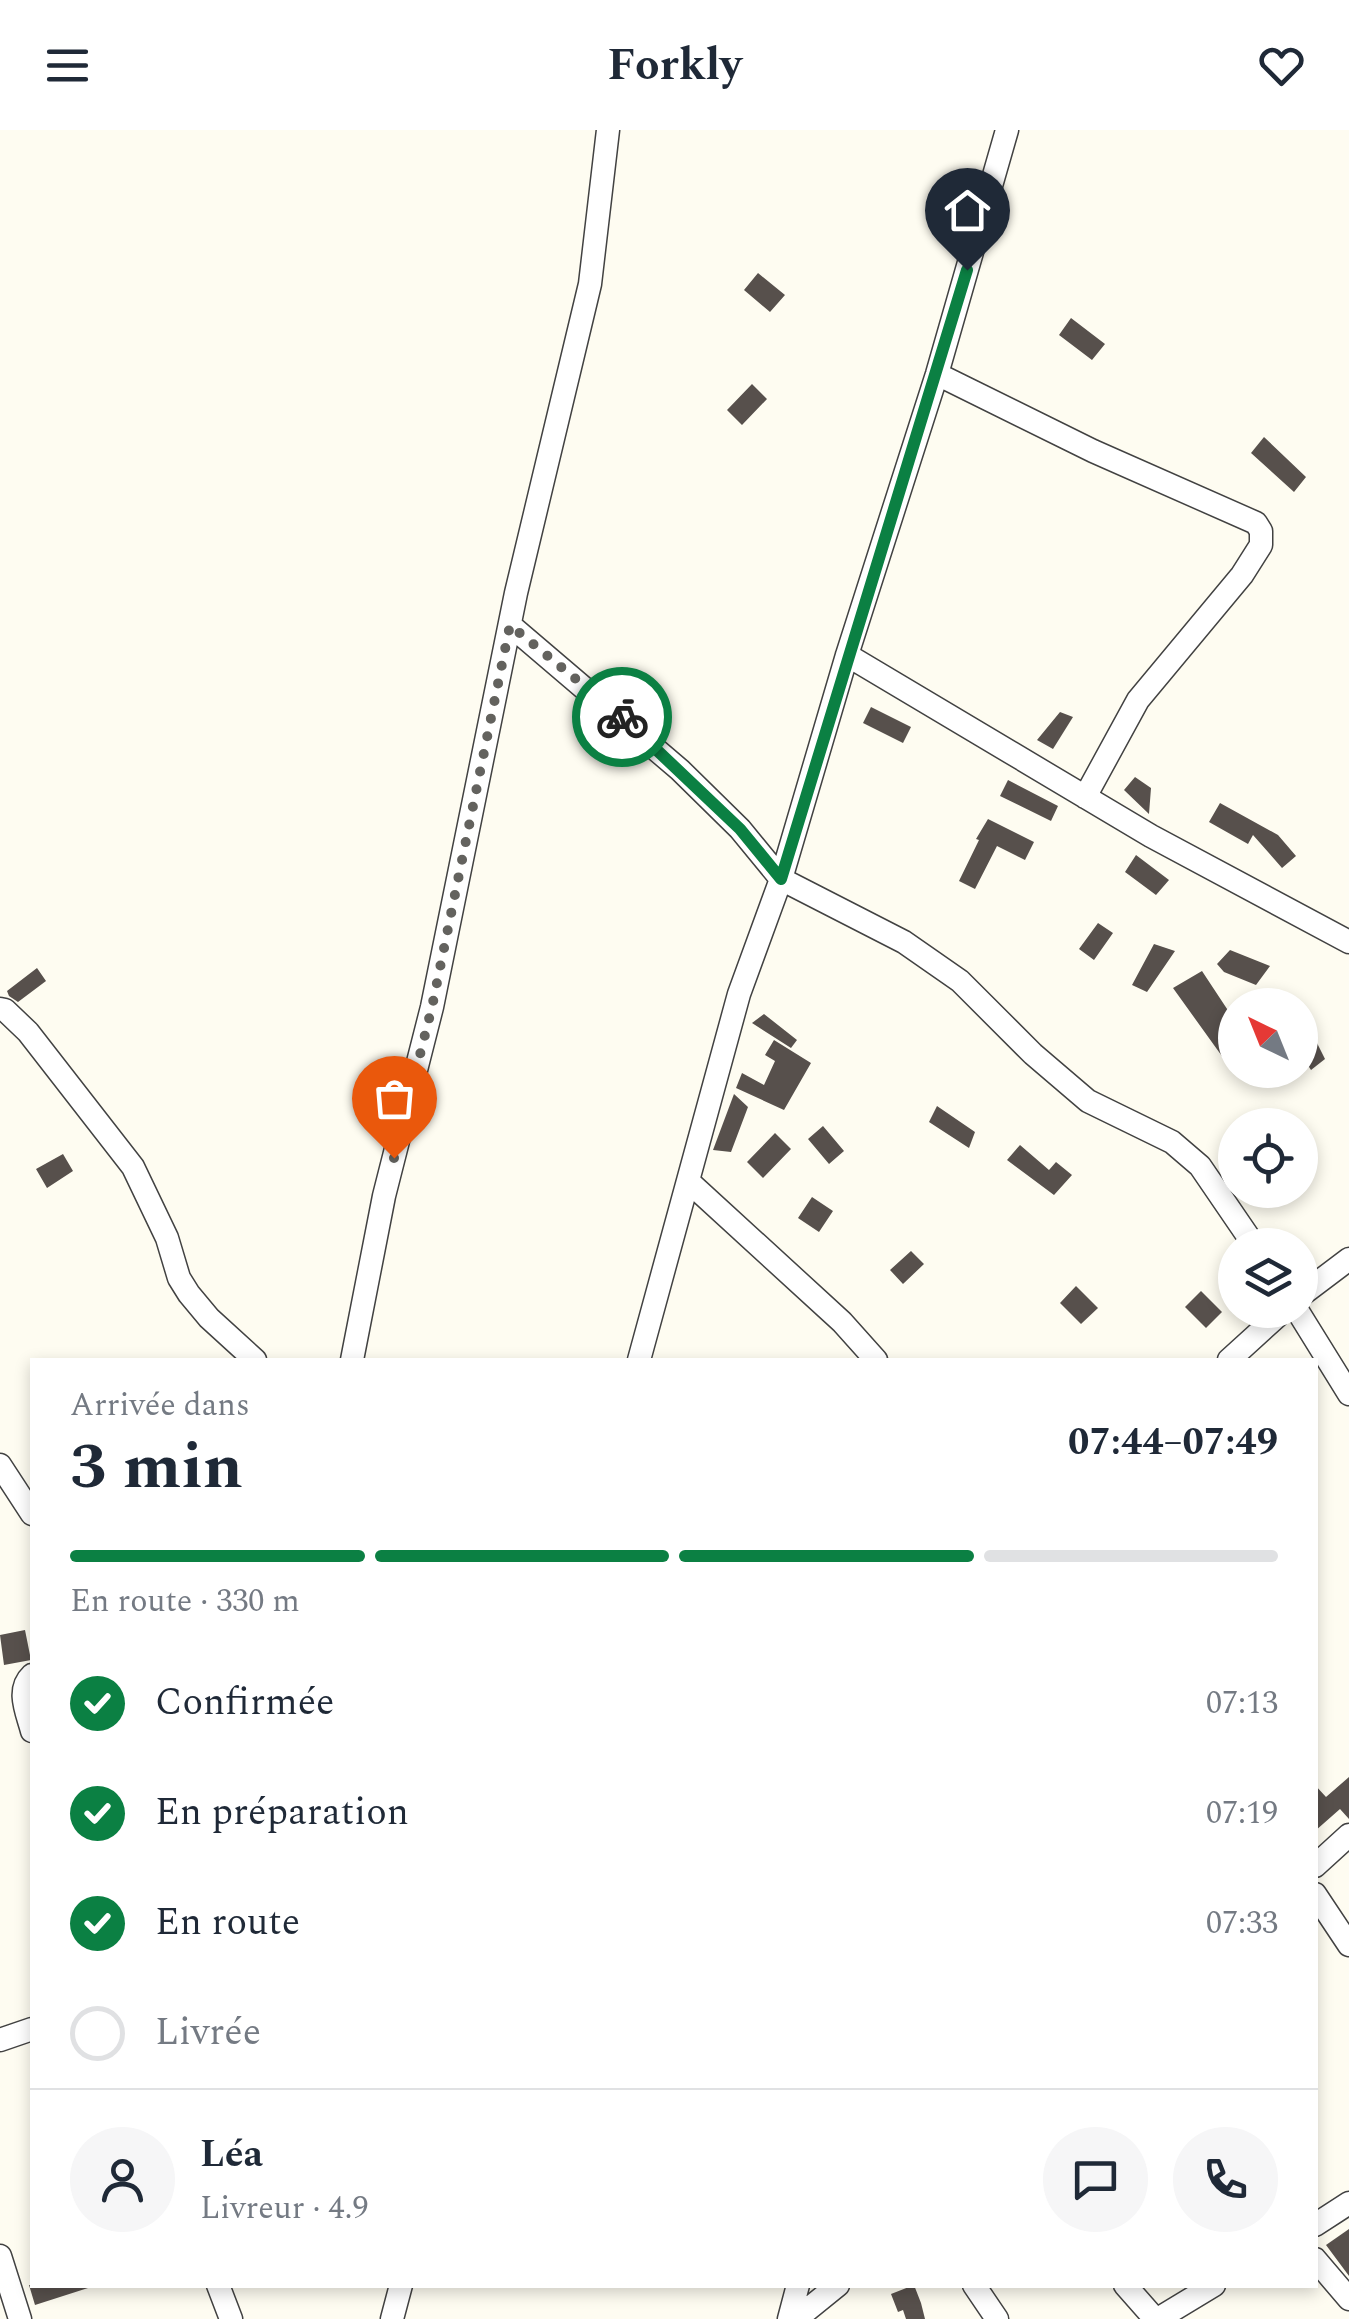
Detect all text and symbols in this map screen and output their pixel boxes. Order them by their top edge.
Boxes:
text: Forkly [607,31,742,100]
icon: menu [40,38,95,93]
icon: heart [1254,38,1309,93]
pin [925,168,1010,271]
icon: home [940,183,995,238]
courier [572,667,672,767]
icon: bike [595,690,650,745]
north arrow [1218,988,1318,1088]
map controls [1218,988,1318,1328]
pin [352,1056,437,1159]
icon: bag [367,1071,422,1126]
button: locate [1218,1108,1318,1208]
button: layers [1218,1228,1318,1328]
text: Arrivée dans [70,1381,250,1430]
text: 07:44–07:49 [1068,1414,1278,1472]
text: 3 min [70,1418,243,1517]
text: En route · 330 m [70,1577,300,1626]
text: Confirmée [155,1674,334,1732]
icon: check [70,1676,125,1731]
text: 07:13 [1206,1679,1278,1728]
text: En préparation [155,1784,409,1842]
icon: check [70,1786,125,1841]
text: 07:19 [1206,1789,1278,1838]
text: En route [155,1894,300,1952]
icon: check [70,1896,125,1951]
text: 07:33 [1206,1899,1278,1948]
text: Livrée [155,2004,261,2062]
text: Léa [200,2126,263,2184]
button: person [70,2127,175,2232]
button: chat [1043,2127,1148,2232]
button: phone [1173,2127,1278,2232]
text: Livreur · 4.9 [200,2184,368,2233]

